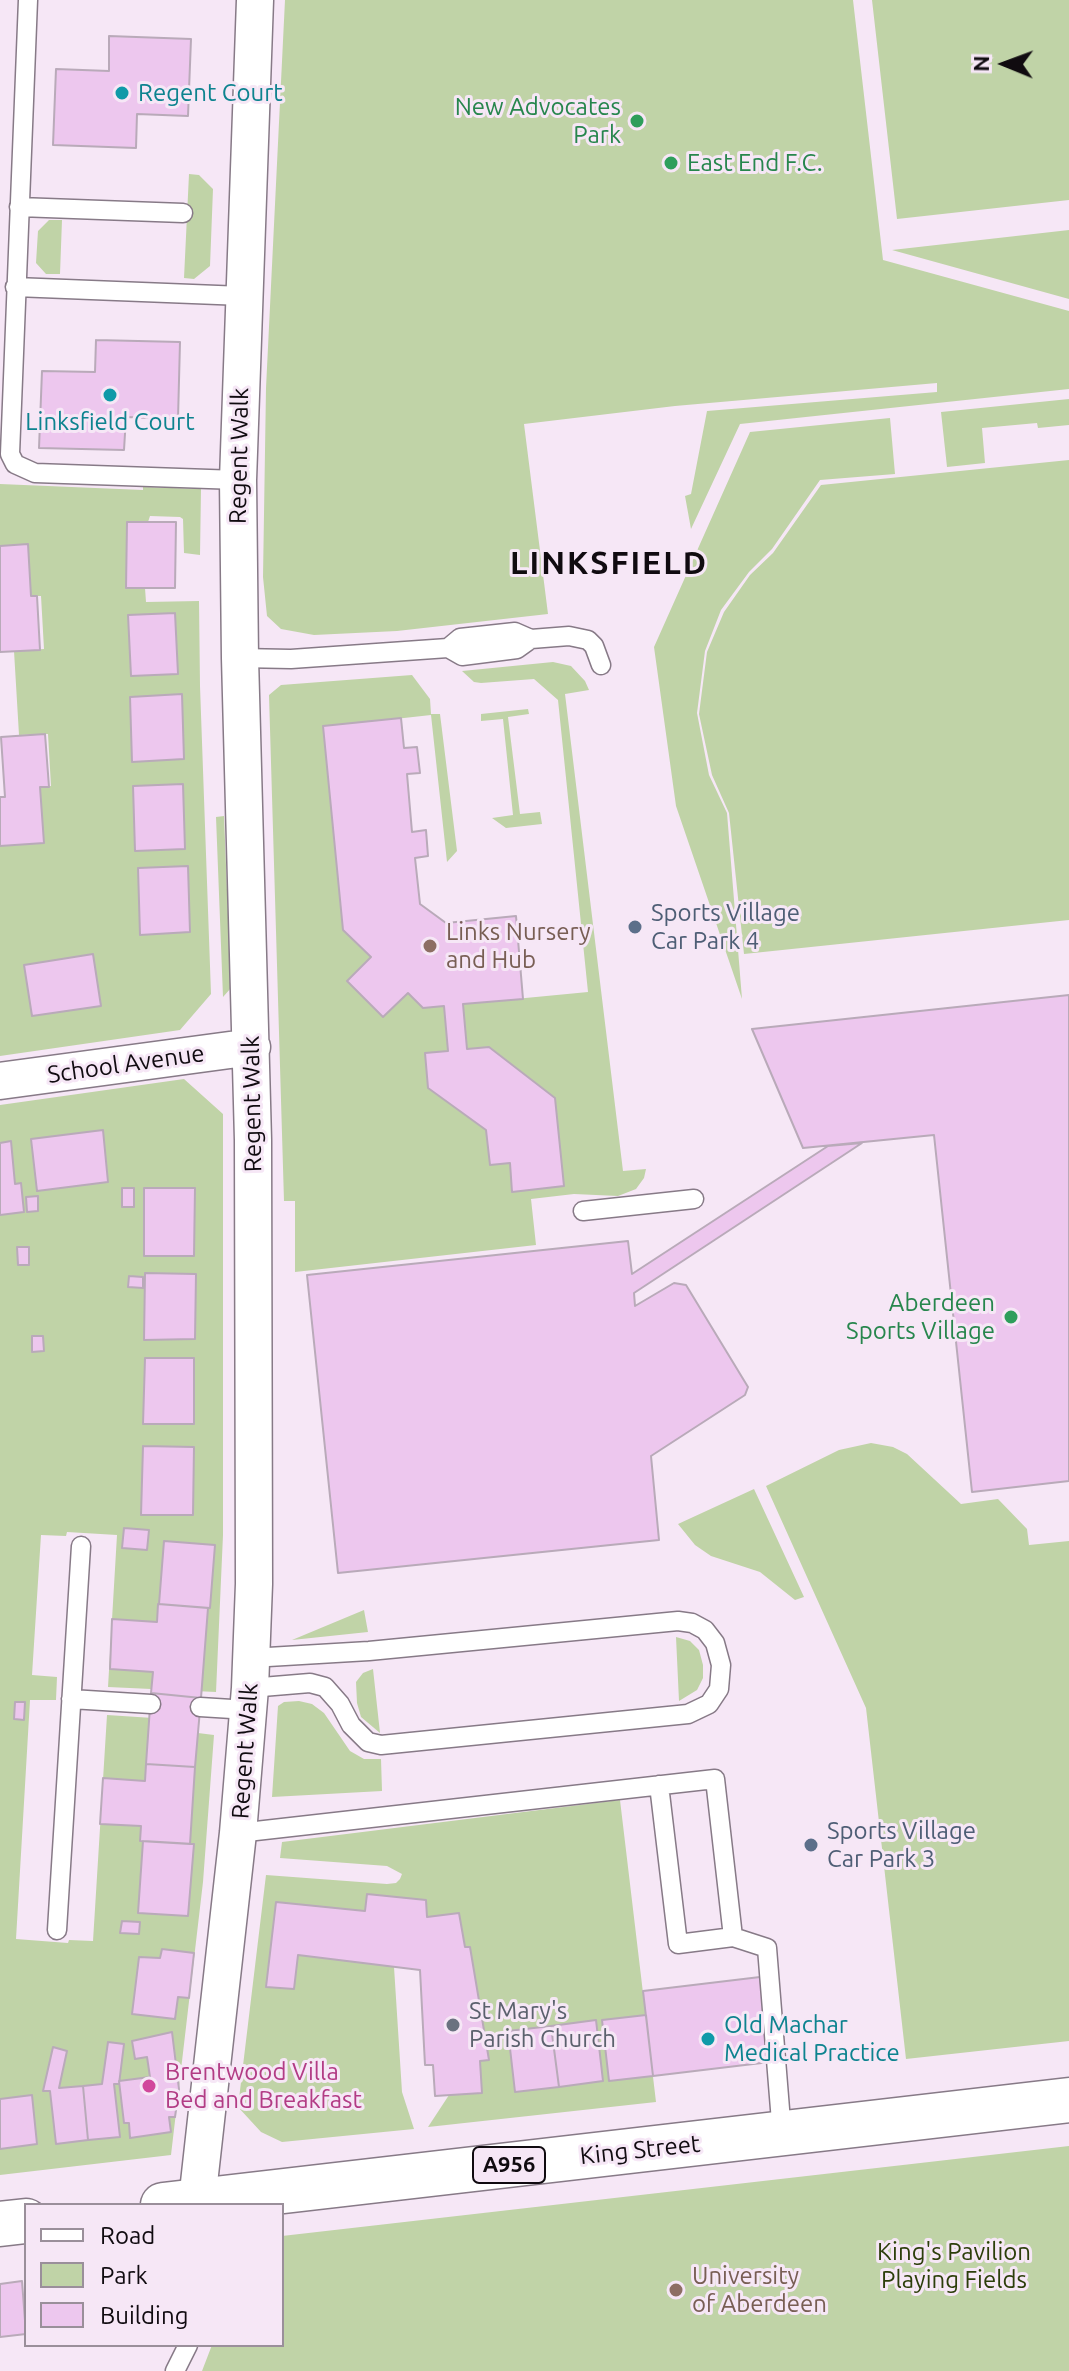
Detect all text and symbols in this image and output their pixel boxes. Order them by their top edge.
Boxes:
north arrow [965,24,1045,104]
text: N [968,55,993,72]
place label: Regent Court [138,79,283,107]
marker: Regent Court [113,84,131,102]
place label: New Advocates Park [455,93,621,149]
marker: New Advocates Park [628,112,646,130]
place label: East End F.C. [687,149,823,177]
marker: East End F.C. [662,154,680,172]
marker: Linksfield Court [101,386,119,404]
street label: Regent Walk [223,388,255,524]
place label: Linksfield Court [25,408,195,436]
district label: LINKSFIELD [510,544,708,582]
place label: Sports Village Car Park 4 [651,899,800,955]
place label: Links Nursery and Hub [446,918,591,974]
marker: Sports Village Car Park 4 [626,918,644,936]
marker: Links Nursery and Hub [421,937,439,955]
street label: Regent Walk [236,1036,268,1172]
street label: School Avenue [46,1039,206,1089]
place label: Aberdeen Sports Village [846,1289,995,1345]
marker: Aberdeen Sports Village [1002,1308,1020,1326]
street label: Regent Walk [226,1682,264,1820]
place label: Sports Village Car Park 3 [827,1817,976,1873]
marker: Sports Village Car Park 3 [802,1836,820,1854]
place label: St Mary's Parish Church [469,1997,616,2053]
place label: Old Machar Medical Practice [724,2011,900,2067]
marker: St Mary's Parish Church [444,2016,462,2034]
marker: Old Machar Medical Practice [699,2030,717,2048]
place label: Brentwood Villa Bed and Breakfast [165,2058,362,2114]
marker: Brentwood Villa Bed and Breakfast [140,2077,158,2095]
street label: King Street [578,2129,702,2171]
road number: A956 [473,2147,545,2183]
legend [24,2203,284,2347]
text: Road [100,2222,155,2249]
park label: King's Pavilion Playing Fields [877,2238,1031,2294]
text: Park [100,2262,148,2289]
place label: University of Aberdeen [692,2262,827,2318]
marker: University of Aberdeen [667,2281,685,2299]
text: Building [100,2302,188,2329]

